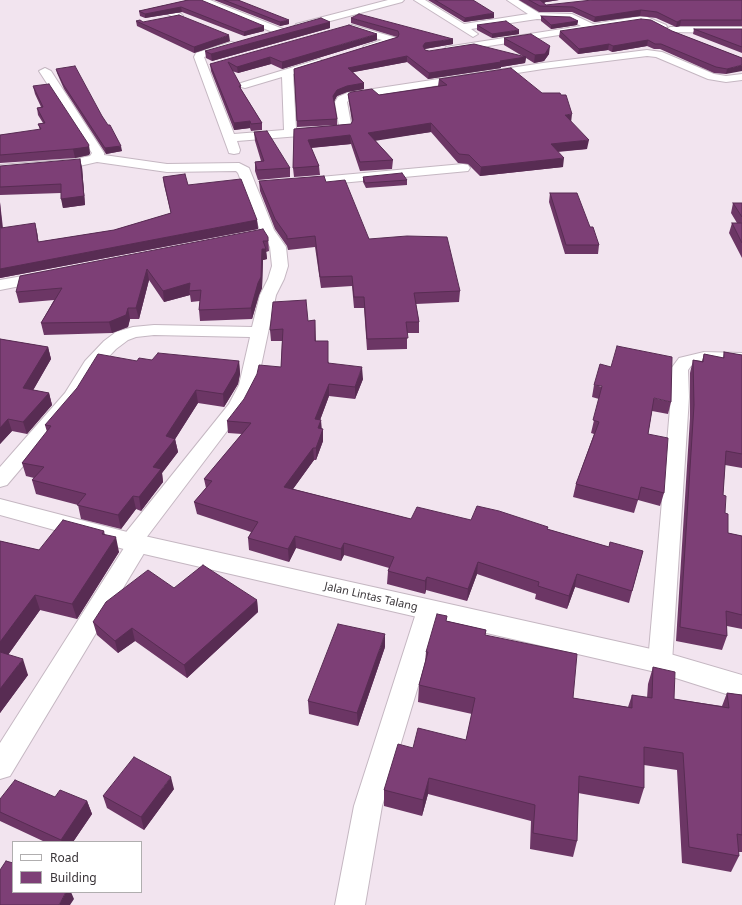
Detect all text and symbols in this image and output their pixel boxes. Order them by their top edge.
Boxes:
street label: Jalan Lintas Talang [323,580,419,614]
legend [12,841,142,893]
text: Road [50,849,79,866]
text: Building [50,869,97,886]

